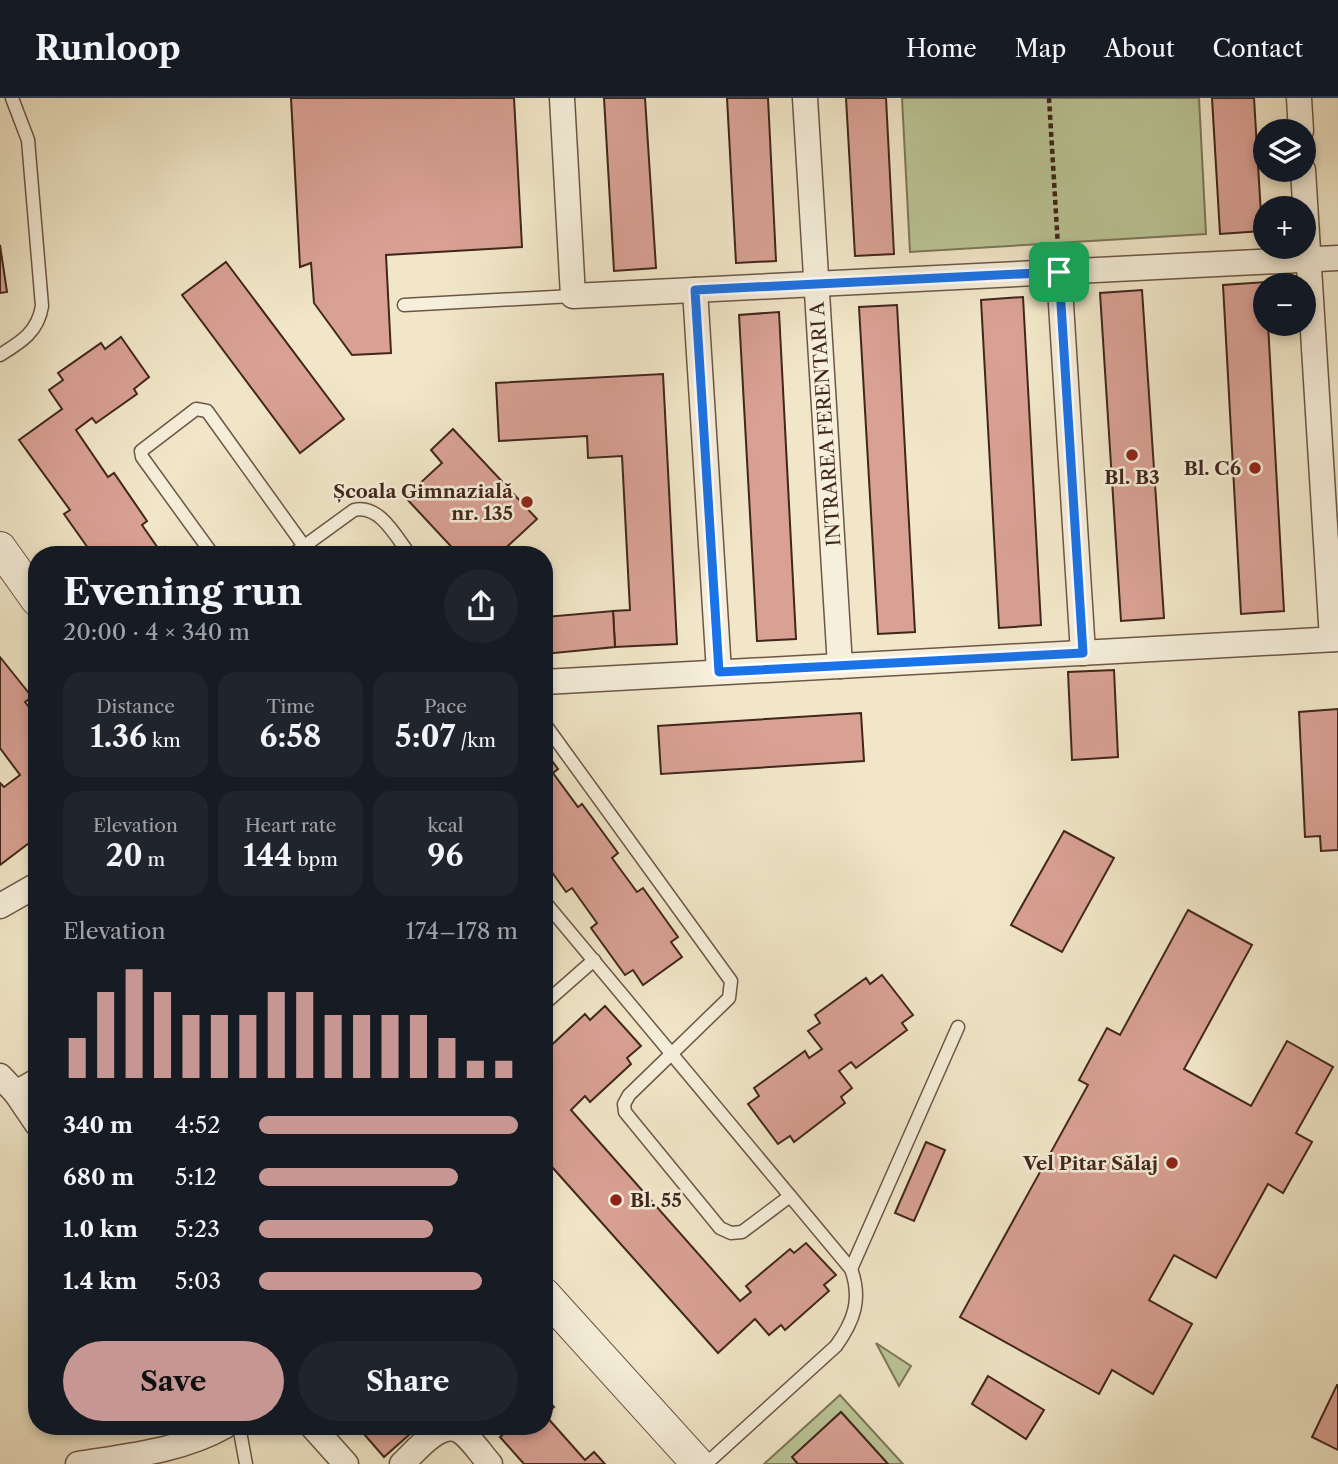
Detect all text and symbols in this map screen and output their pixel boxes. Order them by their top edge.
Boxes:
text: Runloop [35,28,181,69]
text: Home [906,34,977,63]
text: Map [1015,34,1066,63]
text: About [1104,34,1175,63]
text: Contact [1213,34,1303,63]
map controls [1253,119,1316,336]
button: layers [1253,119,1316,182]
button: + [1253,196,1316,259]
pin [1029,242,1089,302]
icon: arrive [1040,253,1078,291]
button: − [1253,273,1316,336]
street label: INTRAREA FERENTARI A [805,300,846,547]
marker: Bl. B3 [1124,447,1140,463]
place label: Bl. C6 [1184,457,1241,480]
marker: Bl. C6 [1247,460,1263,476]
place label: Bl. B3 [1104,466,1160,489]
place label: Școala Gimnazială nr. 135 [333,480,514,525]
marker: Școala Gimnazială nr. 135 [519,494,535,510]
text: Evening run [63,568,303,615]
button: share [444,569,518,643]
text: 20:00 · 4 × 340 m [63,618,250,646]
text: Distance [96,695,175,718]
text: Time [266,695,315,718]
text: Pace [424,695,467,718]
text: 1.36 [90,718,147,755]
text: 6:58 [260,718,321,755]
text: 5:07 [395,718,455,755]
text: km [147,729,181,752]
text: /km [455,729,496,752]
text: Elevation [93,814,178,837]
text: Heart rate [245,814,336,837]
text: kcal [428,814,463,837]
text: 20 [106,837,143,874]
text: 144 [243,837,292,874]
text: 96 [428,837,463,874]
text: m [143,848,165,871]
text: bpm [292,848,338,871]
text: Elevation [63,917,166,945]
text: 174–178 m [405,917,518,945]
text: 340 m [63,1111,133,1139]
text: 4:52 [175,1111,220,1139]
place label: Vel Pitar Sălaj [1022,1152,1158,1175]
marker: Vel Pitar Sălaj [1164,1155,1180,1171]
text: 680 m [63,1163,134,1191]
text: 5:12 [175,1163,217,1191]
place label: Bl. 55 [630,1189,682,1212]
marker: Bl. 55 [608,1192,624,1208]
text: 1.0 km [63,1215,138,1243]
text: 5:23 [175,1215,220,1243]
text: 1.4 km [63,1267,137,1295]
text: 5:03 [175,1267,221,1295]
button: Save [63,1341,284,1421]
button: Share [298,1341,518,1421]

